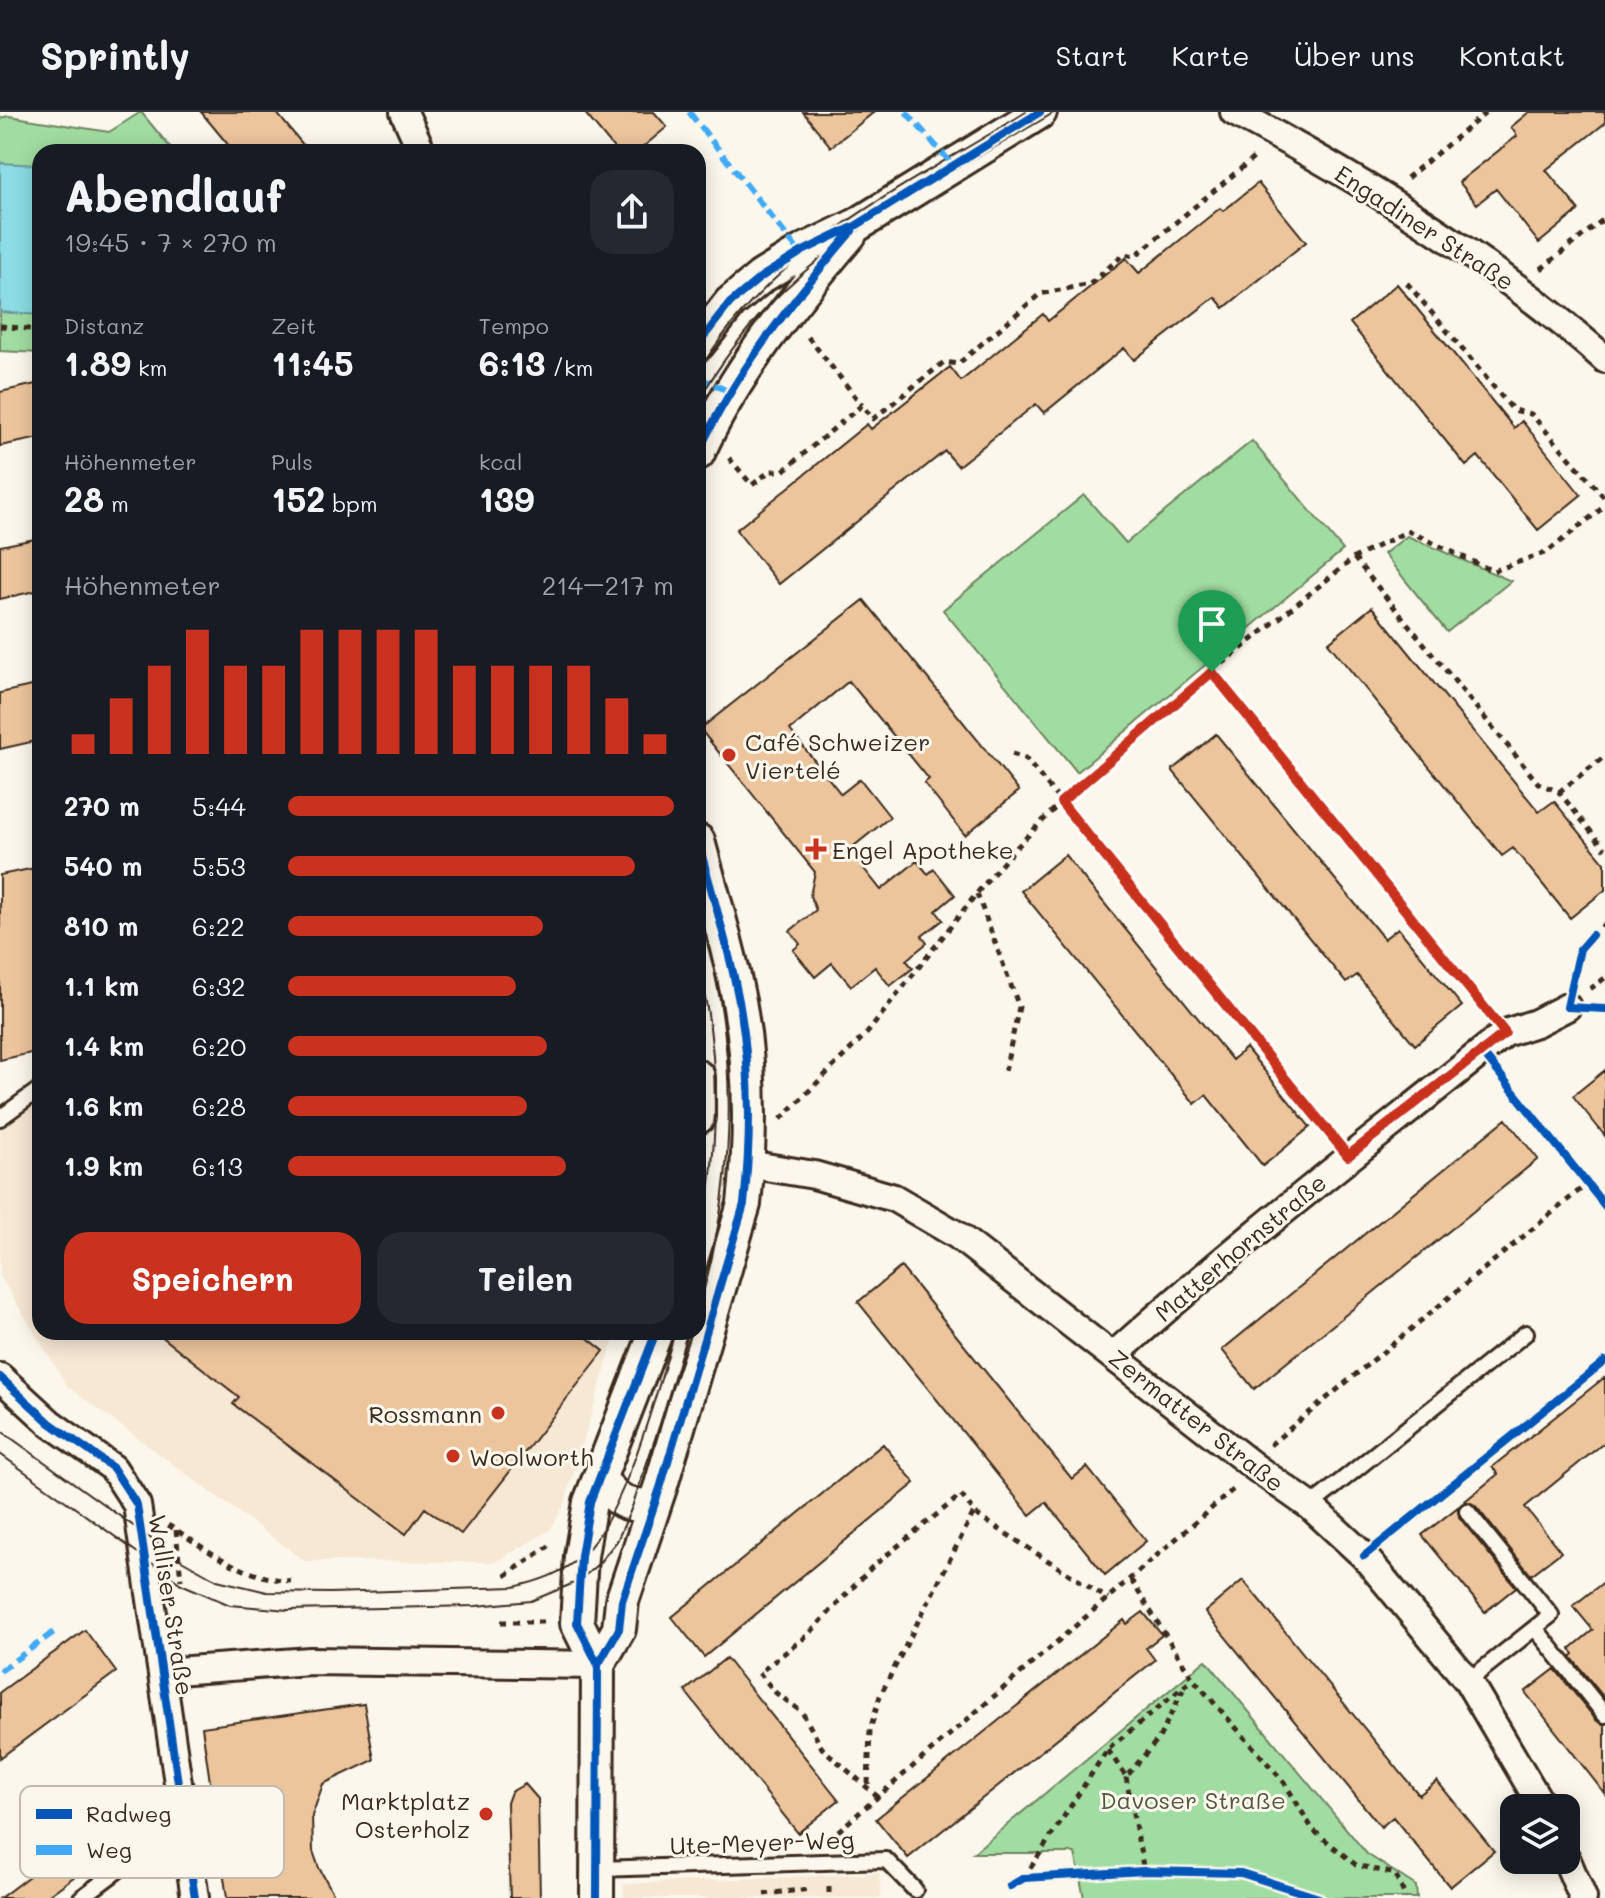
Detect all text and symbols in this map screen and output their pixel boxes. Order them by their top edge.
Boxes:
text: Sprintly [40,30,190,80]
text: Start [1056,37,1127,73]
text: Karte [1171,37,1250,73]
text: Über uns [1294,37,1415,73]
text: Kontakt [1459,37,1565,73]
street label: Engadiner Straße [1330,157,1520,297]
text: Abendlauf [64,166,285,223]
button: share [590,170,674,254]
text: 19:45 · 7 × 270 m [64,225,277,259]
text: Distanz [64,311,144,340]
text: Zeit [271,311,316,340]
text: Tempo [479,311,549,340]
text: 1.89 [64,340,131,385]
text: 11:45 [271,340,354,385]
text: 6:13 [479,340,545,385]
text: km [131,353,167,382]
text: /km [545,353,593,382]
text: Höhenmeter [64,447,196,476]
text: Puls [271,447,313,476]
text: kcal [479,447,523,476]
text: 28 [64,476,104,521]
text: 152 [271,476,325,521]
text: 139 [479,476,535,521]
text: m [104,489,129,518]
text: bpm [325,489,377,518]
text: Höhenmeter [64,568,221,602]
text: 214–217 m [542,568,674,602]
pin [1178,590,1246,672]
icon: arrive [1190,602,1234,646]
place label: Café Schweizer Viertelé [745,726,930,785]
marker: Café Schweizer Viertelé [720,746,738,764]
text: 270 m [64,789,140,823]
text: 5:44 [192,789,246,823]
place label: Engel Apotheke [832,834,1014,865]
marker: Engel Apotheke [807,840,825,858]
text: 540 m [64,849,142,883]
text: 5:53 [192,849,246,883]
text: 810 m [64,909,138,943]
text: 6:22 [192,909,245,943]
text: 1.1 km [64,969,139,1003]
text: 6:32 [192,969,245,1003]
text: 1.4 km [64,1029,144,1063]
text: 6:20 [192,1029,246,1063]
text: 1.6 km [64,1089,143,1123]
text: 6:28 [192,1089,246,1123]
text: 1.9 km [64,1149,143,1183]
text: 6:13 [192,1149,243,1183]
street label: Matterhornstraße [1148,1166,1332,1328]
button: Speichern [64,1232,361,1324]
button: Teilen [377,1232,674,1324]
street label: Zermatter Straße [1103,1342,1291,1498]
place label: Rossmann [368,1398,482,1429]
marker: Rossmann [489,1404,507,1422]
place label: Woolworth [469,1441,594,1472]
marker: Woolworth [444,1447,462,1465]
street label: Walliser Straße [142,1512,202,1698]
park label: Davoser Straße [1100,1784,1286,1815]
place label: Marktplatz Osterholz [341,1785,470,1844]
legend [20,1786,284,1878]
map controls [1500,1794,1580,1874]
button: layers [1500,1794,1580,1874]
text: Radweg [86,1799,171,1828]
marker: Marktplatz Osterholz [477,1805,495,1823]
street label: Ute-Meyer-Weg [669,1823,855,1861]
text: Weg [86,1835,132,1864]

